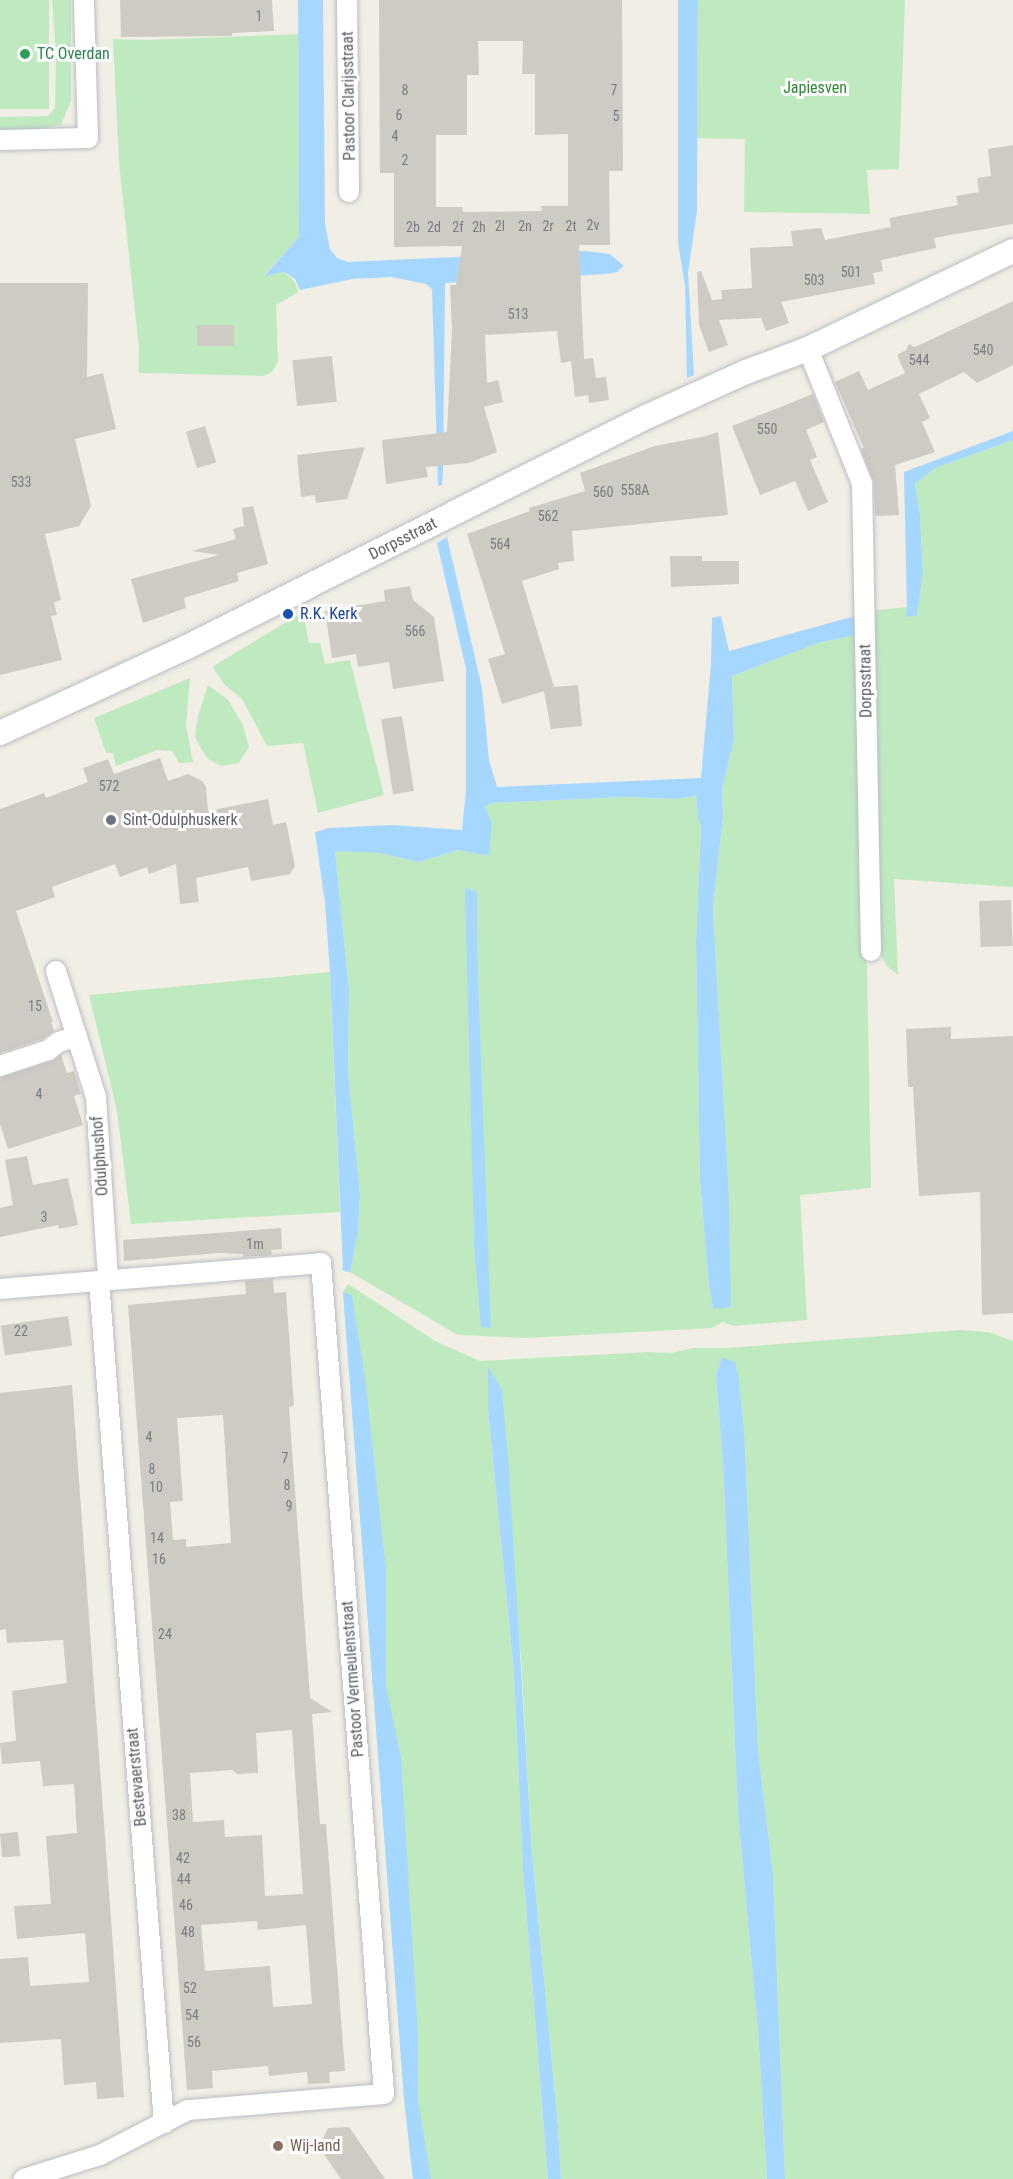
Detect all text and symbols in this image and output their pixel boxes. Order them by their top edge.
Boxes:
house number: 1 [256,8,262,24]
street label: Pastoor Clarijsstraat [338,31,360,161]
place label: TC Overdan [37,44,110,64]
marker: TC Overdan [18,47,32,61]
park label: Japiesven [783,78,847,98]
house number: 8 [402,82,408,98]
house number: 7 [611,82,617,98]
house number: 6 [396,107,402,123]
house number: 5 [613,108,619,124]
house number: 4 [392,128,398,144]
house number: 2 [402,152,408,168]
house number: 2v [587,217,599,233]
house number: 2l [495,218,505,234]
house number: 2n [518,218,532,234]
house number: 2r [542,218,554,234]
house number: 2t [565,218,577,234]
house number: 2b [406,219,420,235]
house number: 2d [427,219,441,235]
house number: 2f [452,219,464,235]
house number: 2h [472,219,486,235]
house number: 501 [841,264,861,280]
house number: 503 [804,272,824,288]
house number: 513 [508,306,528,322]
house number: 540 [973,342,993,358]
house number: 544 [909,352,929,368]
house number: 550 [757,421,777,437]
house number: 533 [11,474,31,490]
house number: 558A [621,482,649,498]
house number: 560 [593,484,613,500]
house number: 562 [538,508,558,524]
street label: Dorpsstraat [366,514,440,564]
house number: 564 [490,536,510,552]
place label: R.K. Kerk [300,604,357,624]
marker: R.K. Kerk [281,607,295,621]
house number: 566 [405,623,425,639]
street label: Dorpsstraat [856,644,876,718]
house number: 572 [99,778,119,794]
place label: Sint-Odulphuskerk [123,810,238,830]
marker: Sint-Odulphuskerk [104,813,118,827]
house number: 15 [28,998,42,1014]
house number: 4 [36,1086,42,1102]
street label: Odulphushof [88,1115,112,1197]
house number: 3 [41,1209,47,1225]
house number: 1m [246,1236,264,1252]
house number: 22 [14,1323,28,1339]
house number: 4 [146,1429,152,1445]
house number: 7 [282,1450,288,1466]
house number: 8 [149,1461,155,1477]
house number: 8 [284,1477,290,1493]
house number: 10 [149,1479,163,1495]
house number: 9 [286,1498,292,1514]
house number: 14 [150,1530,164,1546]
house number: 16 [152,1551,166,1567]
street label: Pastoor Vermeulenstraat [338,1600,368,1758]
house number: 24 [158,1626,172,1642]
street label: Bestevaerstraat [123,1727,151,1827]
house number: 38 [172,1807,186,1823]
house number: 42 [176,1850,190,1866]
house number: 44 [177,1871,191,1887]
house number: 46 [179,1897,193,1913]
house number: 48 [181,1924,195,1940]
house number: 52 [183,1980,197,1996]
house number: 54 [185,2007,199,2023]
house number: 56 [187,2034,201,2050]
place label: Wij-land [290,2136,340,2156]
marker: Wij-land [271,2139,285,2153]

